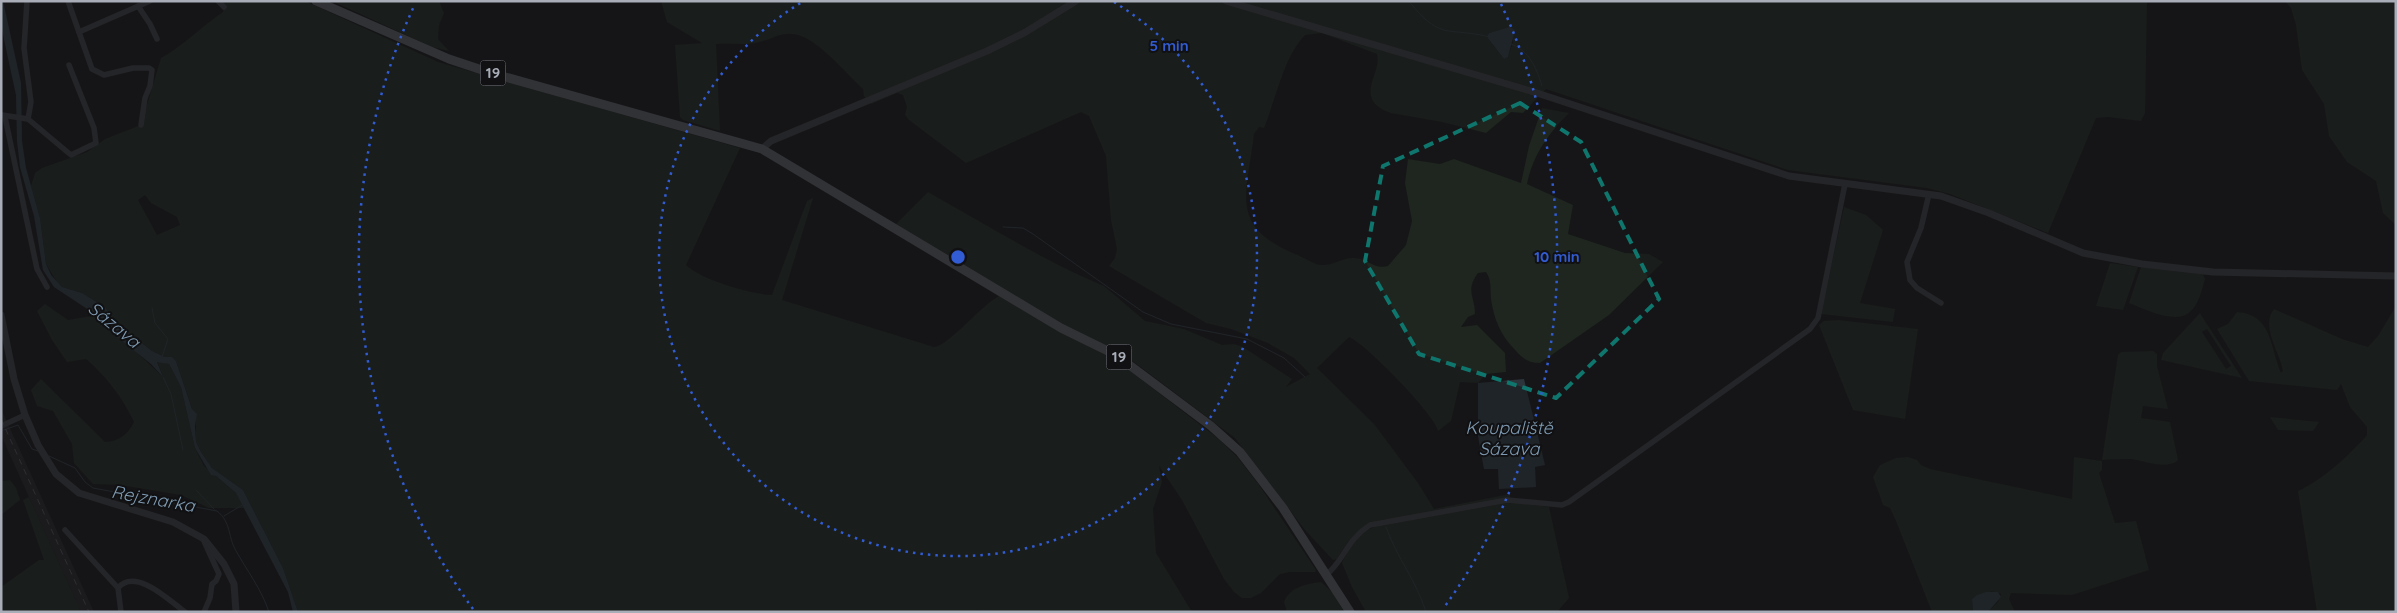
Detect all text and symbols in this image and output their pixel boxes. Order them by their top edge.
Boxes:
text: 5 min [1149,36,1189,55]
road number: 19 [480,60,506,86]
text: 10 min [1534,247,1580,266]
centre of rings [949,248,967,266]
water label: Sázava [83,297,146,353]
road number: 19 [1106,344,1132,370]
water label: Koupaliště Sázava [1465,416,1553,460]
water label: Rejznarka [110,480,198,517]

